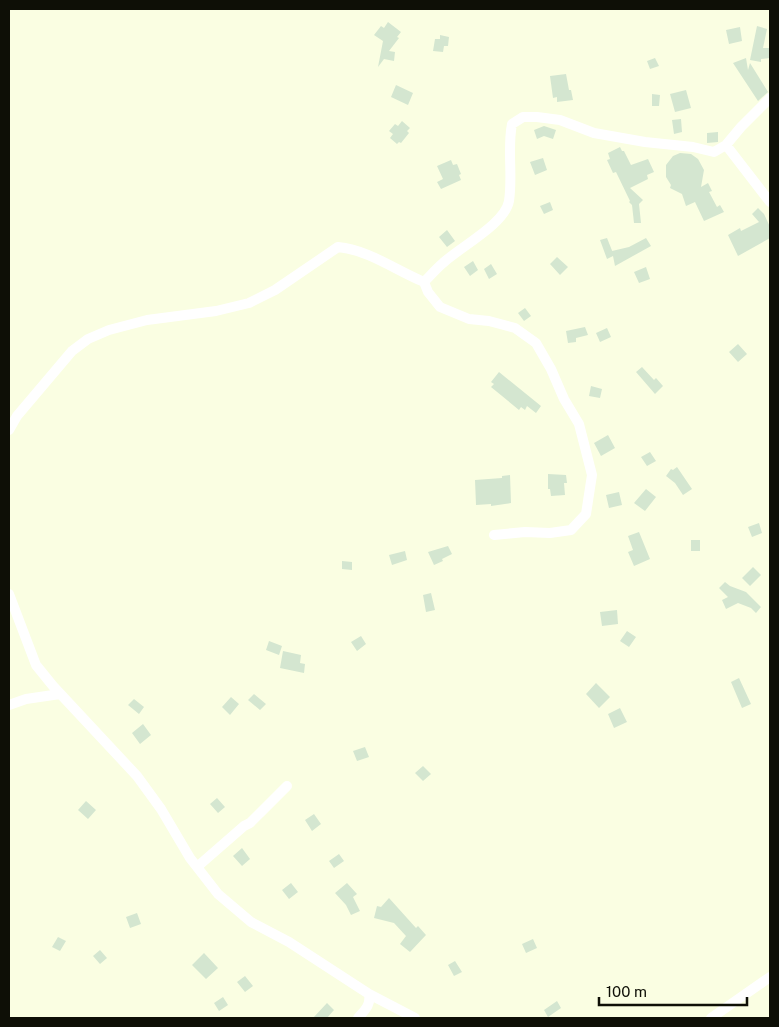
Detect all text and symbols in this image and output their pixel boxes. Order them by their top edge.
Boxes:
scale bar [599,974,746,1006]
text: 100 m [606,983,647,1000]

